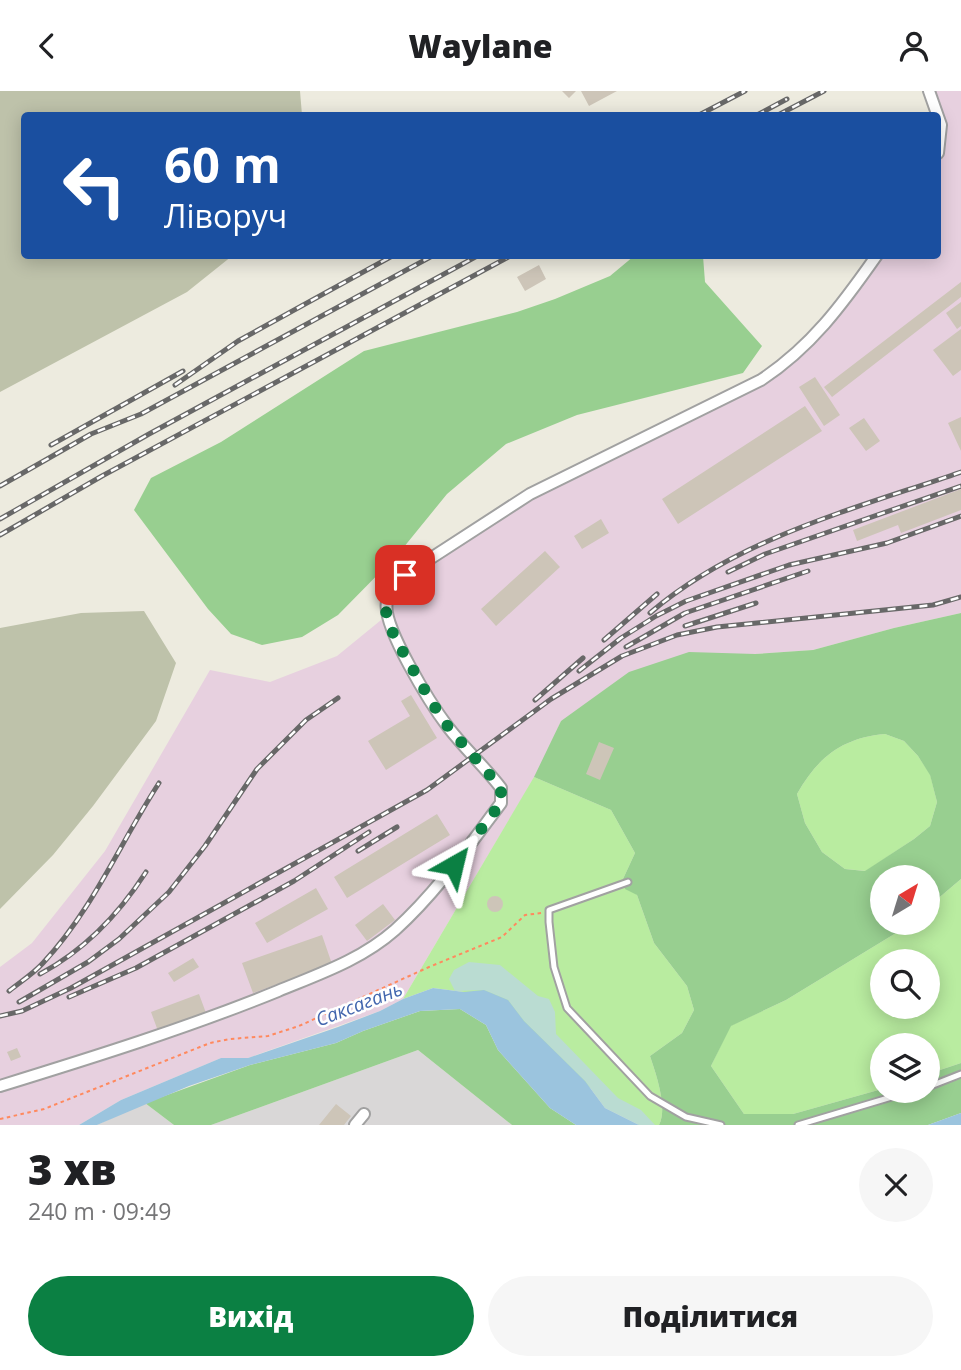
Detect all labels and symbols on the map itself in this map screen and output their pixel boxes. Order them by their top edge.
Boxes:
pin [375,545,435,605]
position arrow [417,828,491,902]
north arrow [870,865,940,935]
water label: Саксагань [312,976,406,1032]

